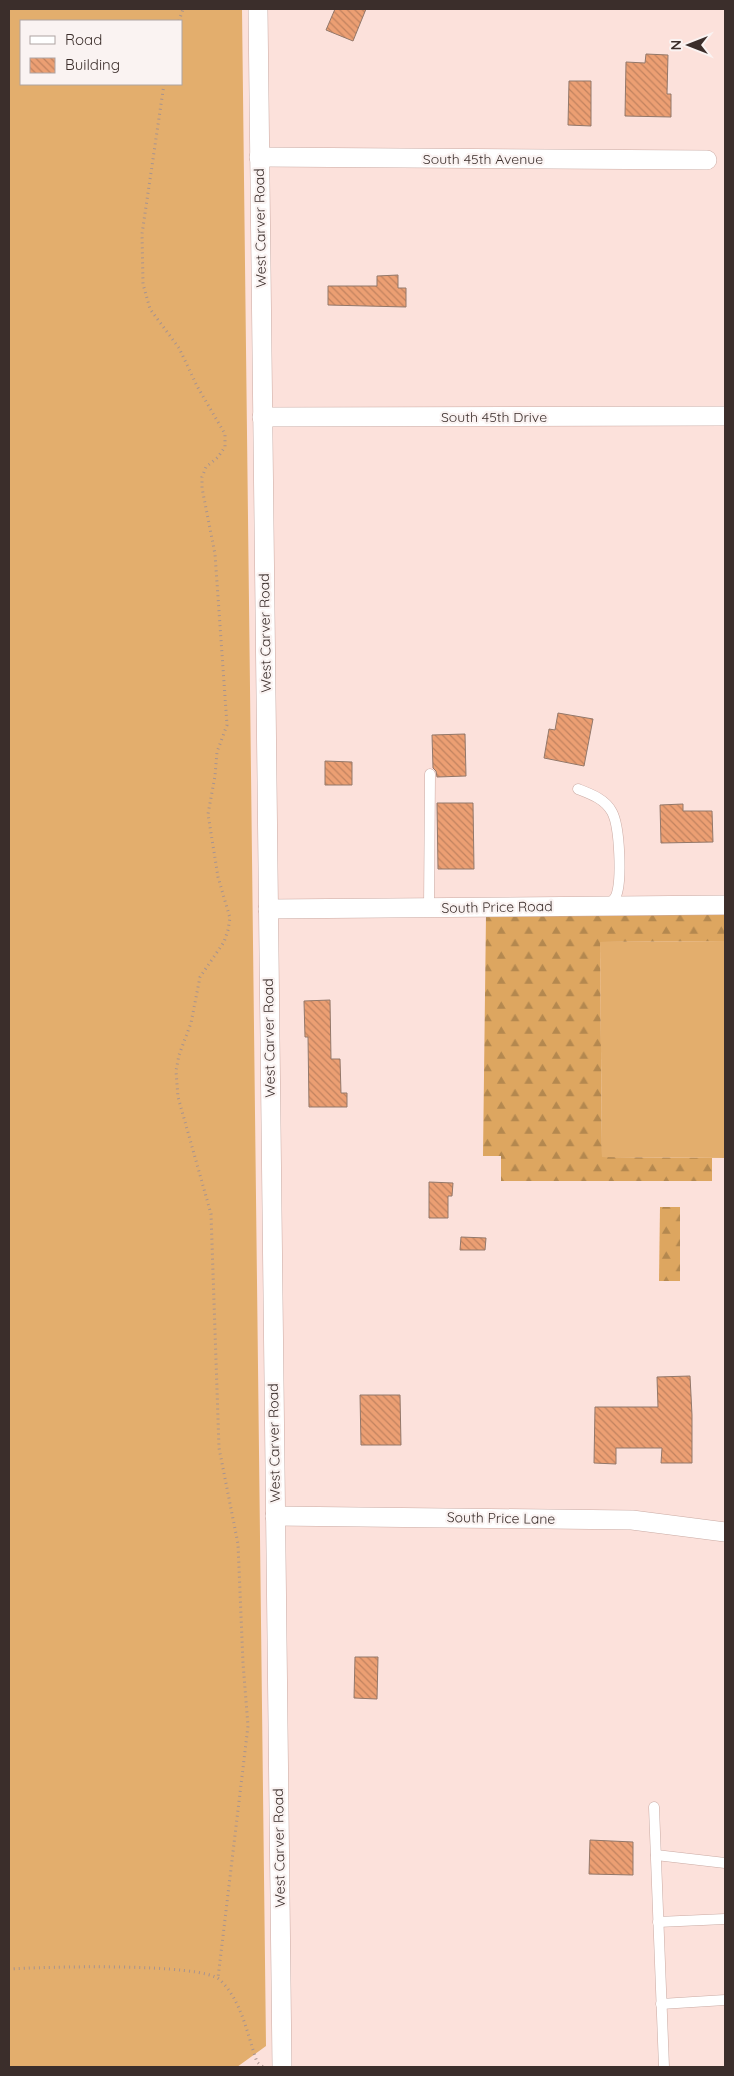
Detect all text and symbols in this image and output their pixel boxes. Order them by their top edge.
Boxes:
legend [20,20,182,85]
north arrow [664,20,714,70]
text: Road [65,30,102,49]
text: N [667,40,685,50]
text: Building [65,55,120,74]
street label: South 45th Avenue [423,150,543,168]
street label: West Carver Road [250,168,270,288]
street label: South 45th Drive [441,408,547,426]
street label: West Carver Road [255,573,275,693]
street label: South Price Road [441,897,553,917]
street label: West Carver Road [259,978,279,1098]
street label: West Carver Road [264,1383,284,1503]
street label: South Price Lane [447,1508,555,1528]
street label: West Carver Road [269,1788,289,1908]

